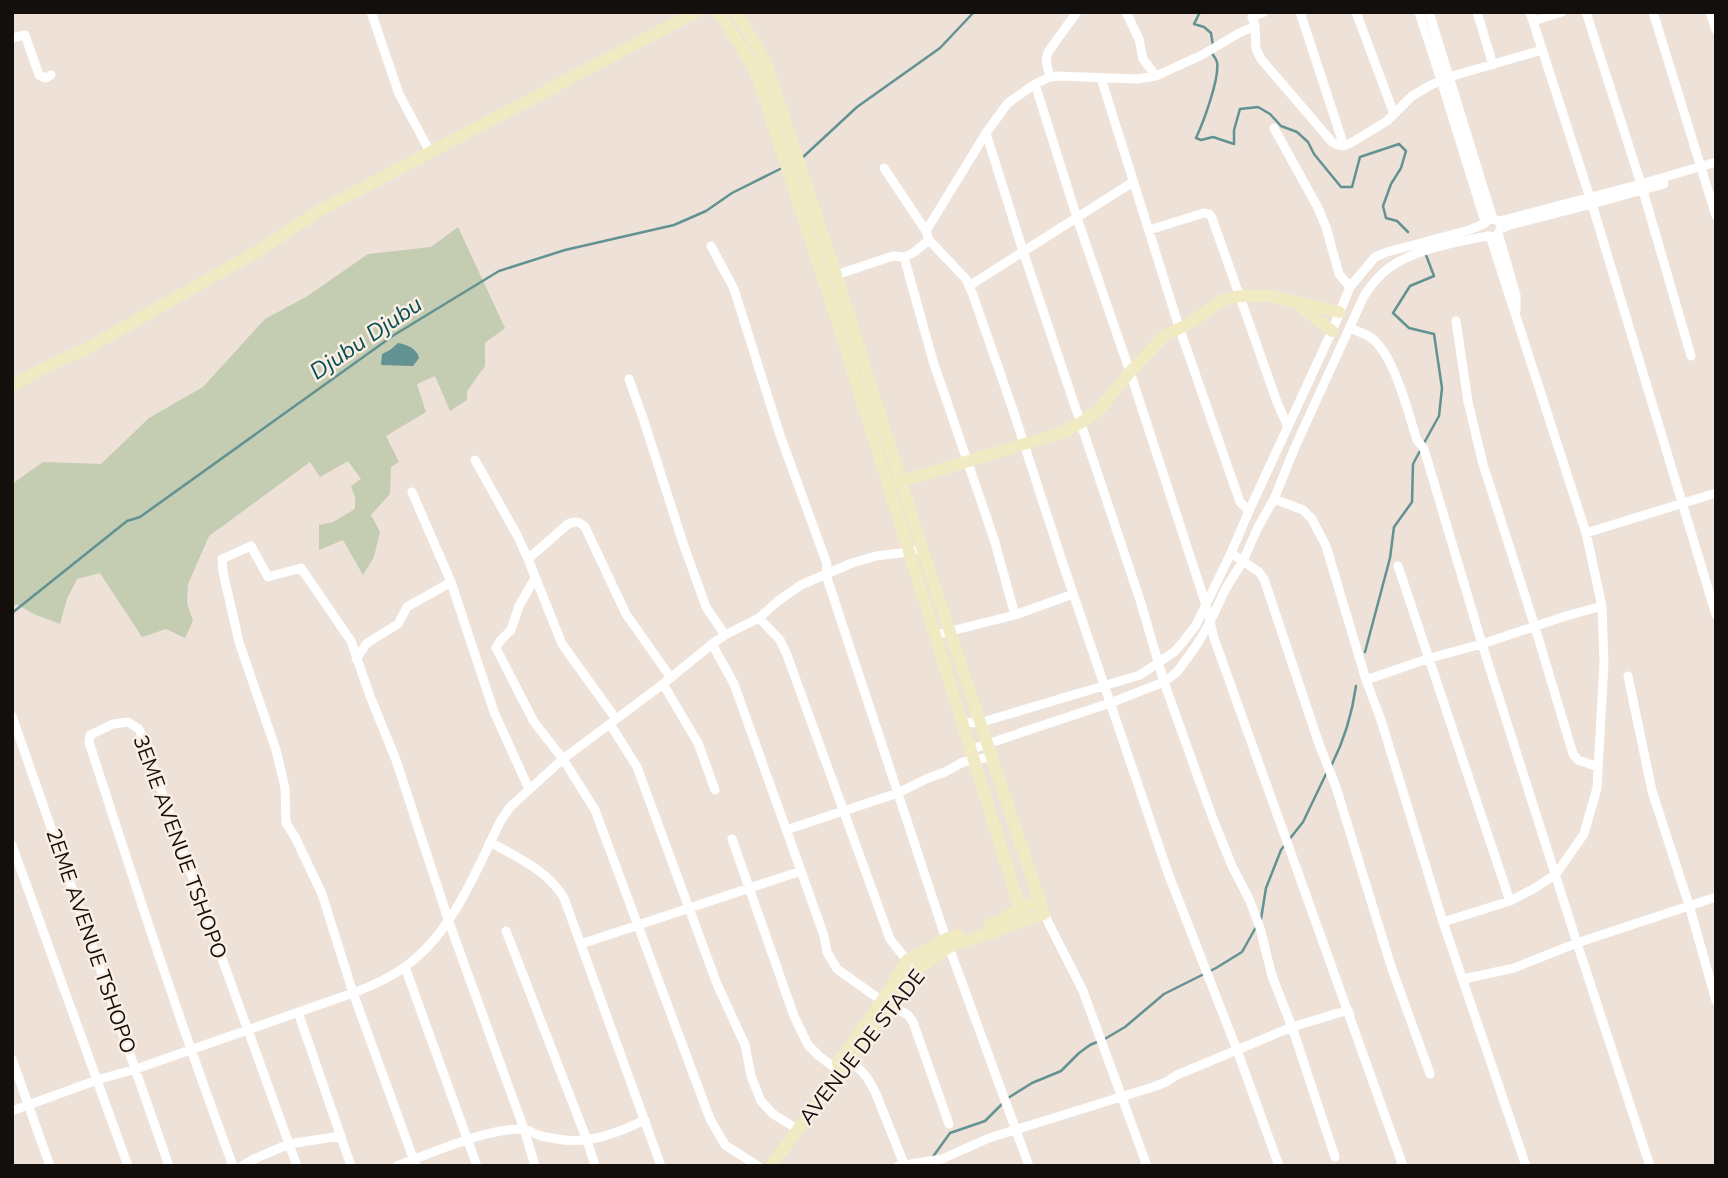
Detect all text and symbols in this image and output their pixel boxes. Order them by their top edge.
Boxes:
water label: Djubu Djubu [304,289,428,387]
street label: 3EME AVENUE TSHOPO [126,731,234,963]
street label: 2EME AVENUE TSHOPO [39,825,143,1057]
street label: AVENUE DE STADE [793,964,931,1130]

